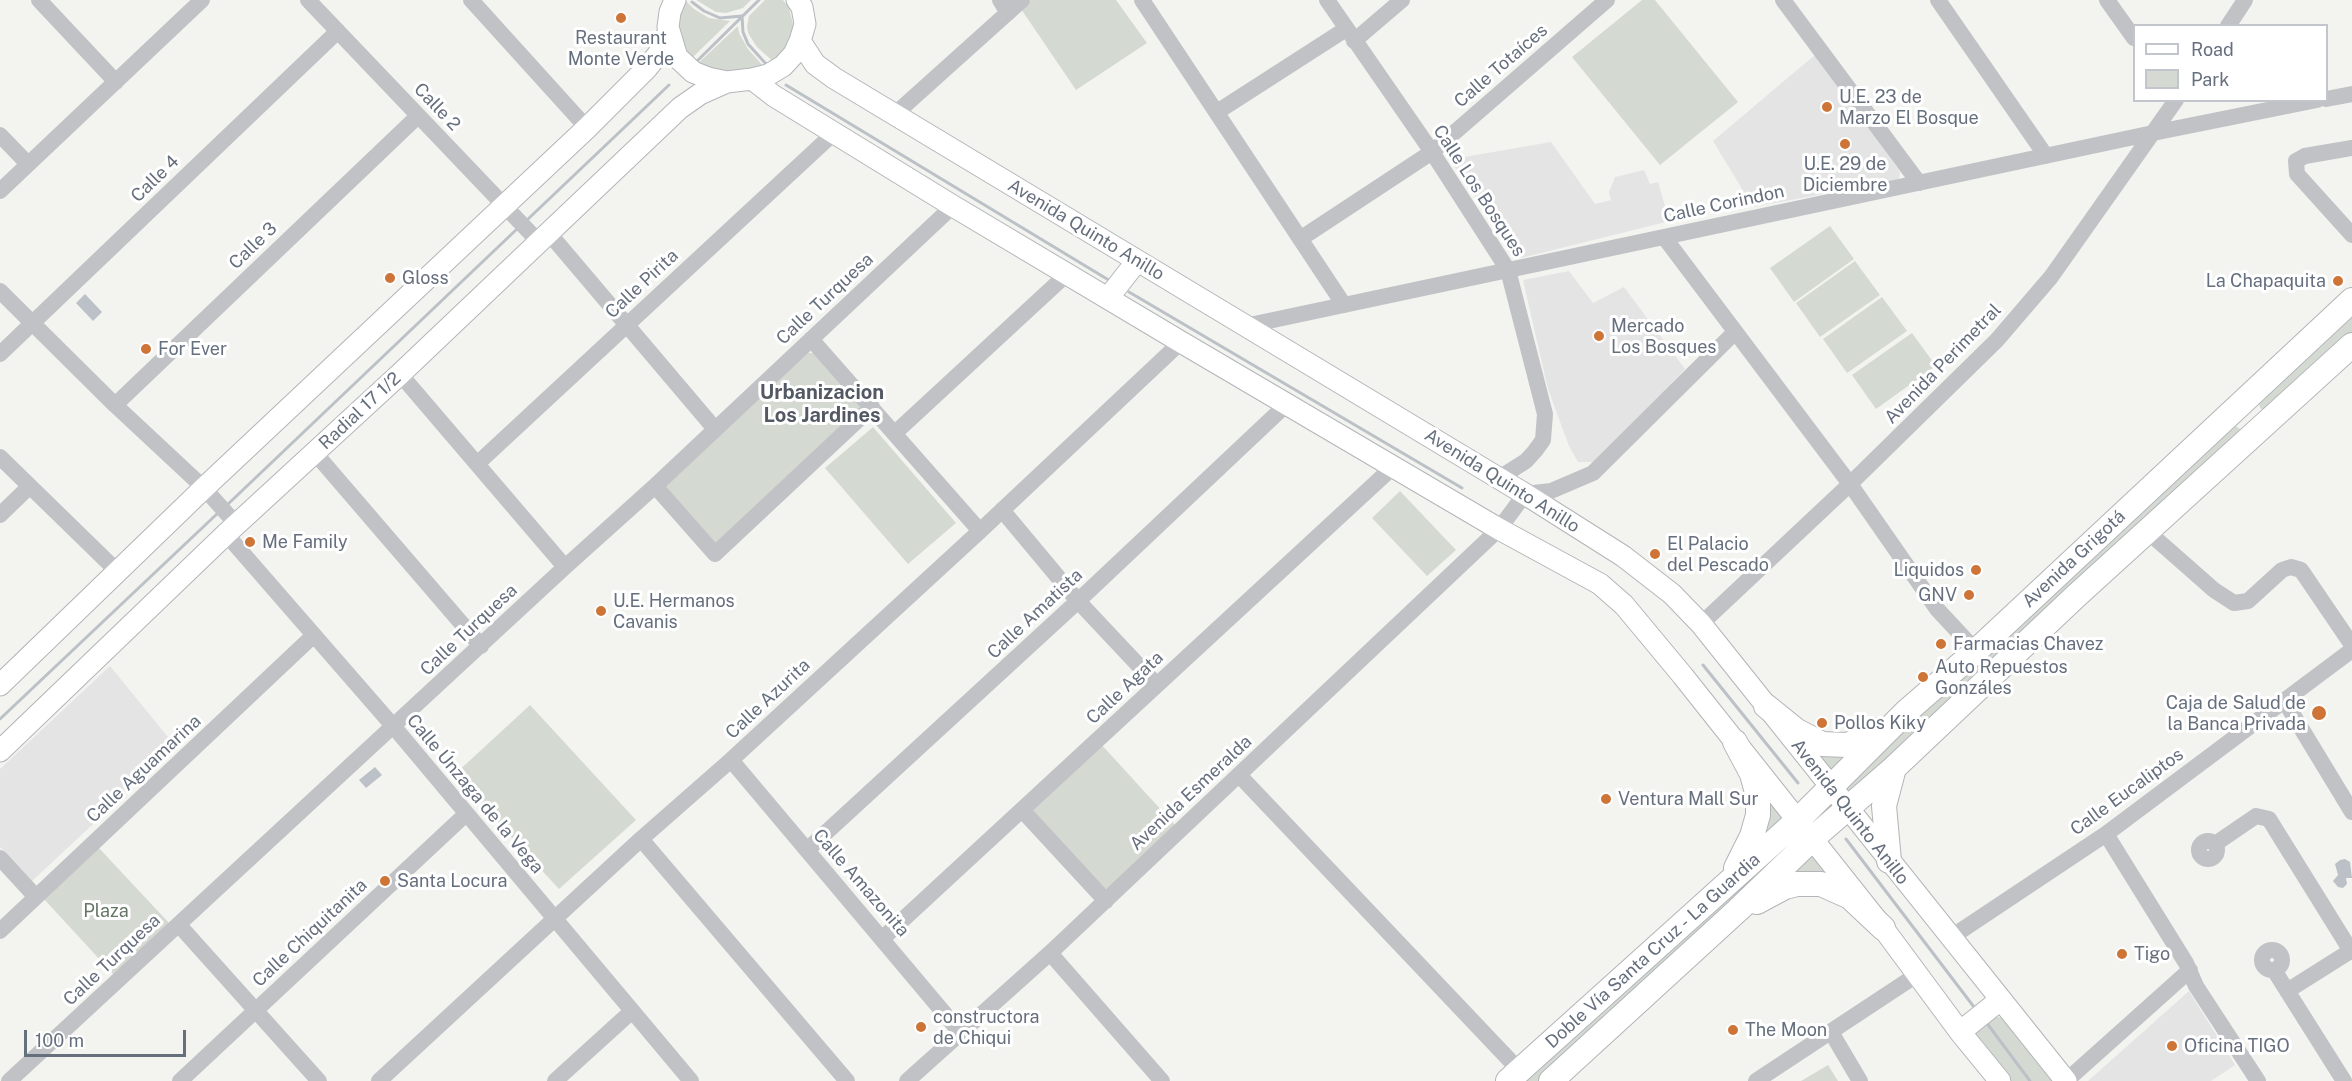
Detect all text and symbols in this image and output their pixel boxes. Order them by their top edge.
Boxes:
marker: Restaurant Monte Verde [614,11,628,25]
street label: Calle Totaíces [1450,20,1552,112]
legend [2133,24,2328,102]
place label: Restaurant Monte Verde [568,27,674,70]
text: Road [2191,39,2234,60]
text: Park [2191,69,2229,90]
street label: Calle 2 [409,79,465,135]
place label: U.E. 23 de Marzo El Bosque [1839,86,1979,128]
marker: U.E. 23 de Marzo El Bosque [1820,100,1834,114]
street label: Calle Los Bosques [1428,121,1530,261]
marker: U.E. 29 de Diciembre [1838,137,1852,151]
street label: Calle 4 [127,151,183,207]
place label: U.E. 29 de Diciembre [1803,153,1887,195]
street label: Avenida Quinto Anillo [1004,175,1168,285]
street label: Calle Corindon [1662,181,1786,227]
street label: Calle 3 [225,218,281,274]
street label: Calle Pirita [601,245,683,323]
street label: Calle Turquesa [772,249,878,349]
place label: Gloss [402,267,449,289]
place label: La Chapaquita [2206,270,2326,292]
marker: Gloss [383,271,397,285]
marker: La Chapaquita [2331,274,2345,288]
street label: Avenida Perimetral [1880,300,2006,428]
place label: Mercado Los Bosques [1611,315,1716,358]
marker: Mercado Los Bosques [1592,329,1606,343]
place label: For Ever [158,338,227,360]
marker: For Ever [139,342,153,356]
street label: Radial 17 1/2 [315,368,405,454]
district label: Urbanizacion Los Jardines [760,381,884,428]
street label: Avenida Quinto Anillo [1421,424,1583,538]
street label: Avenida Grigotá [2018,506,2130,612]
place label: Me Family [262,531,348,553]
place label: El Palacio del Pescado [1667,533,1769,576]
marker: Me Family [243,535,257,549]
marker: El Palacio del Pescado [1648,547,1662,561]
place label: Liquidos [1893,559,1964,581]
marker: Liquidos [1969,563,1983,577]
street label: Calle Amatista [983,564,1087,664]
street label: Calle Turquesa [416,580,522,680]
place label: GNV [1918,584,1957,606]
marker: GNV [1962,588,1976,602]
place label: U.E. Hermanos Cavanis [613,590,735,632]
marker: U.E. Hermanos Cavanis [594,604,608,618]
place label: Farmacias Chavez [1953,633,2103,655]
marker: Farmacias Chavez [1934,637,1948,651]
street label: Calle Agata [1082,647,1168,729]
street label: Calle Azurita [721,654,815,744]
place label: Auto Repuestos Gonzáles [1935,656,2068,698]
marker: Auto Repuestos Gonzáles [1916,670,1930,684]
place label: Caja de Salud de la Banca Privada [2166,692,2306,734]
marker: Caja de Salud de la Banca Privada [2310,704,2328,722]
street label: Calle Únzaga de la Vega [402,710,548,878]
street label: Calle Aguamarina [82,711,206,827]
place label: Pollos Kiky [1834,712,1926,734]
marker: Pollos Kiky [1815,716,1829,730]
street label: Avenida Esmeralda [1126,731,1256,855]
street label: Avenida Quinto Anillo [1786,735,1914,889]
street label: Calle Eucaliptos [2066,744,2188,840]
place label: Ventura Mall Sur [1618,788,1759,810]
marker: Ventura Mall Sur [1599,792,1613,806]
street label: Calle Amazonita [808,825,914,941]
street label: Doble Vía Santa Cruz - La Guardia [1541,849,1765,1053]
place label: Santa Locura [397,870,507,892]
street label: Calle Chiquitanita [248,874,372,992]
marker: Santa Locura [378,874,392,888]
park label: Plaza [83,900,129,922]
street label: Calle Turquesa [59,910,165,1010]
place label: Tigo [2134,943,2170,965]
marker: Tigo [2115,947,2129,961]
place label: constructora de Chiqui [933,1006,1040,1048]
scale bar [27,1018,189,1056]
place label: The Moon [1745,1019,1827,1041]
marker: constructora de Chiqui [914,1020,928,1034]
marker: The Moon [1726,1023,1740,1037]
text: 100 m [35,1030,84,1051]
place label: Oficina TIGO [2184,1035,2290,1057]
marker: Oficina TIGO [2165,1039,2179,1053]

